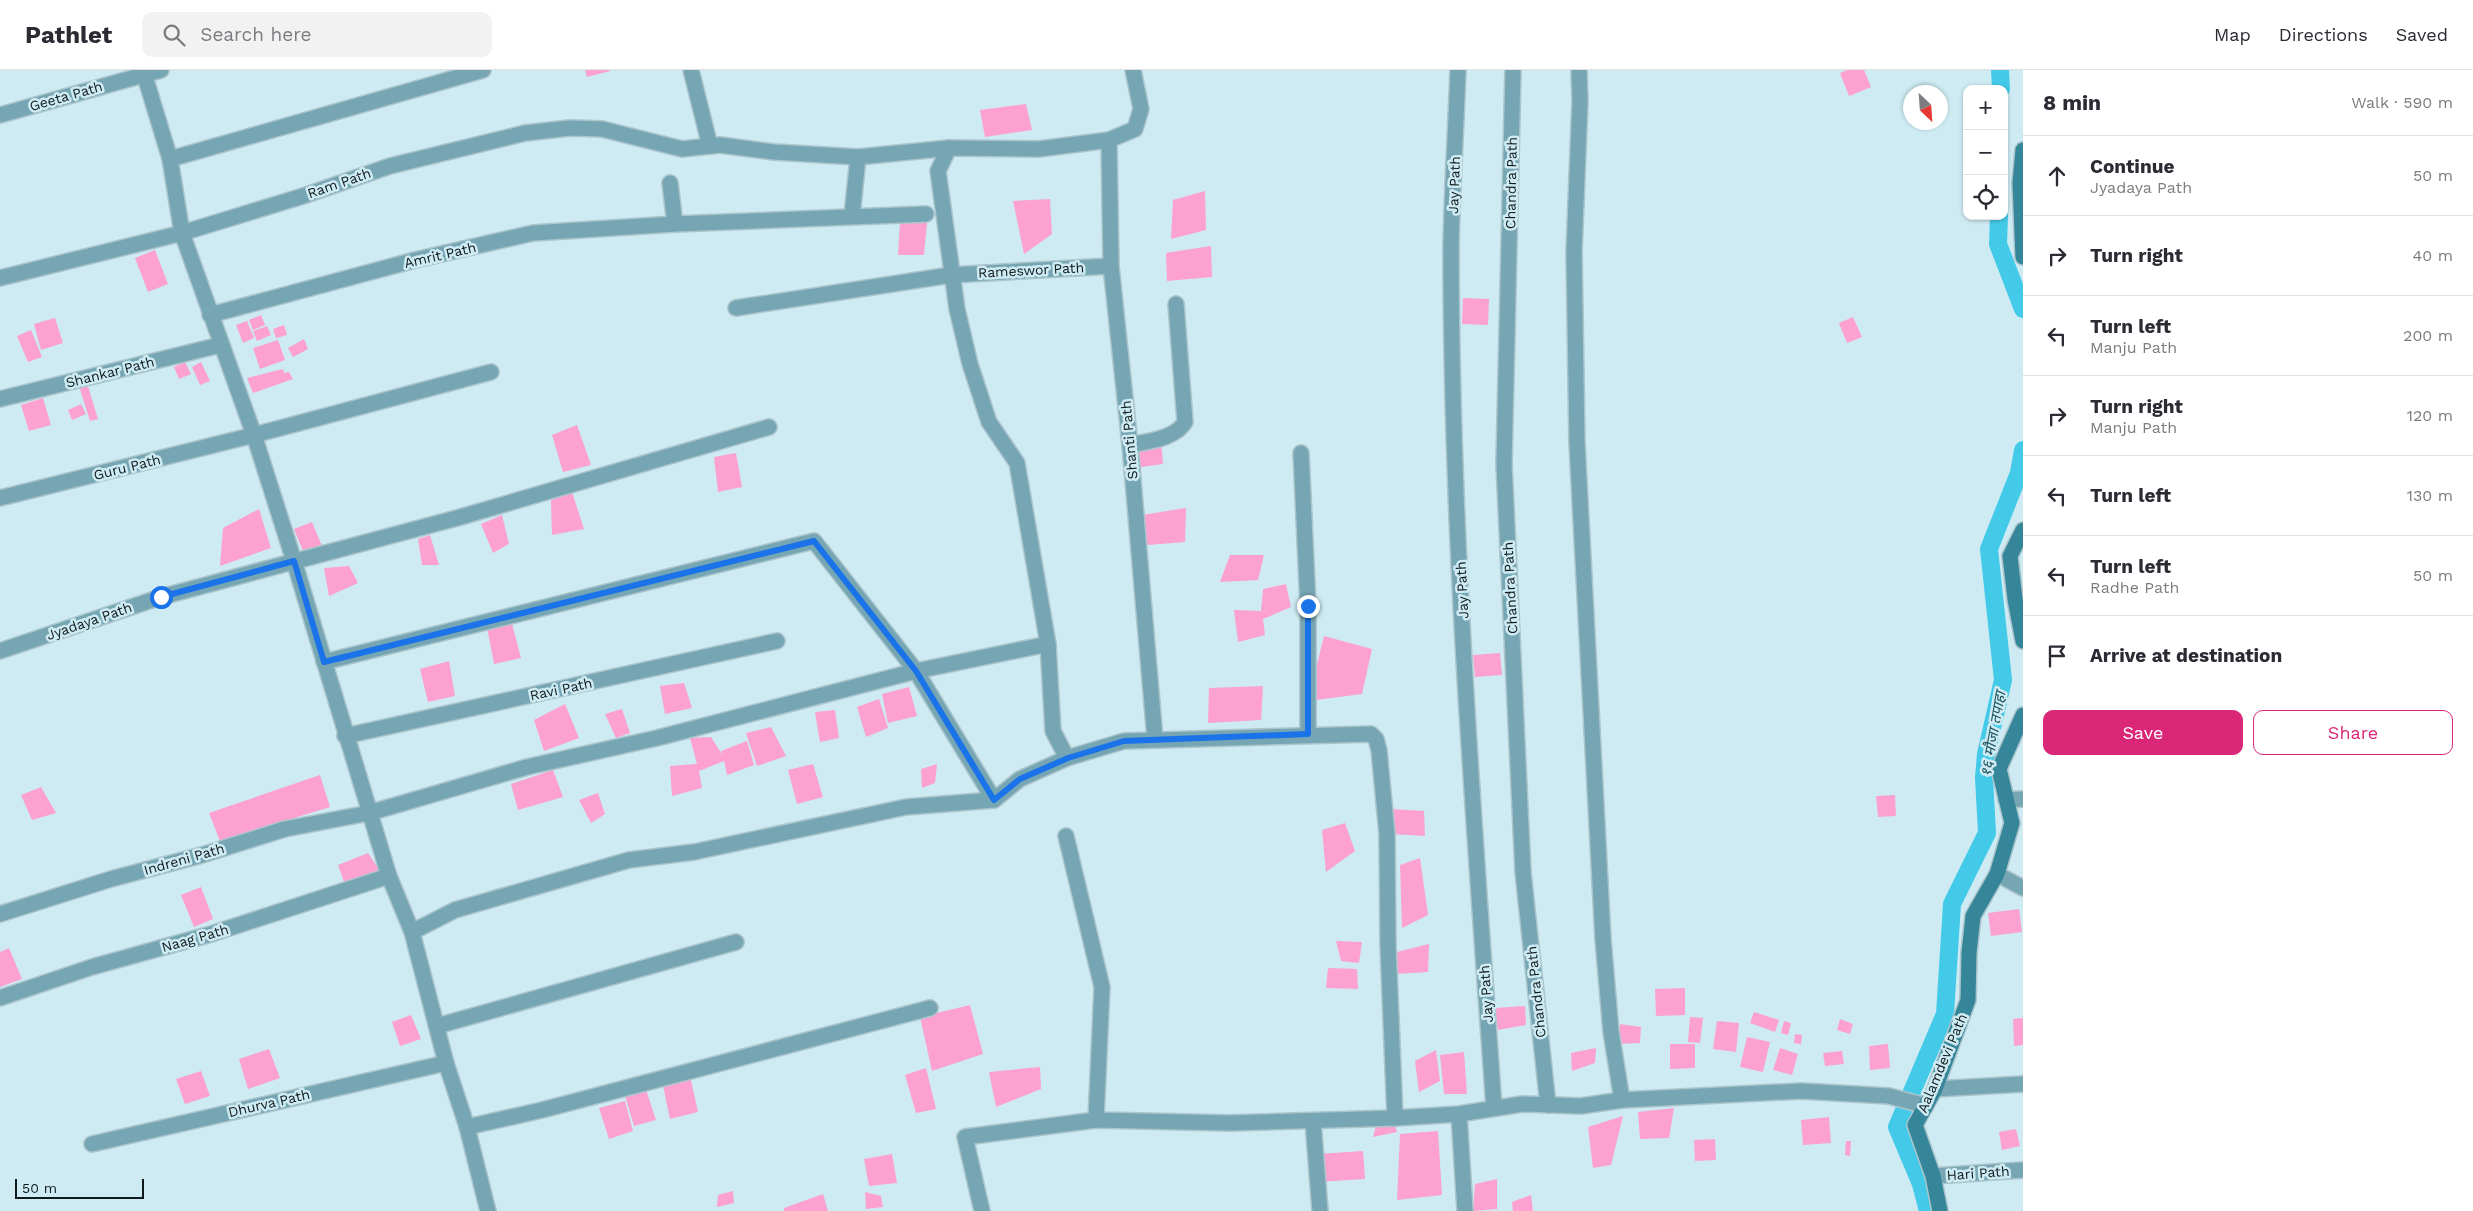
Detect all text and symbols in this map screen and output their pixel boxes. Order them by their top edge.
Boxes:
search box [142,12,492,57]
text: Pathlet [25,21,112,49]
icon: search [160,21,188,49]
text: Search here [200,23,312,46]
text: Map [2214,24,2251,45]
text: Directions [2279,24,2368,45]
text: Saved [2396,24,2448,45]
street label: Geeta Path [28,78,104,114]
north arrow [1903,85,1948,130]
map controls [1963,85,2008,220]
button: + [1963,85,2008,130]
text: 8 min [2043,90,2101,115]
text: Walk · 590 m [2351,93,2453,112]
button: − [1963,130,2008,175]
street label: Chandra Path [1502,137,1520,229]
text: Continue [2090,155,2174,178]
street label: Jay Path [1445,156,1463,214]
icon: ahead [2043,162,2071,190]
street label: Ram Path [305,165,373,201]
text: 50 m [2413,166,2453,185]
button: locate [1963,175,2008,220]
text: Jyadaya Path [2090,178,2192,197]
street label: Amrit Path [402,239,478,271]
icon: right [2043,242,2071,270]
text: Turn right [2090,244,2183,267]
text: 40 m [2413,246,2453,265]
street label: Rameswor Path [977,259,1085,281]
text: Turn left [2090,315,2171,338]
icon: left [2043,322,2071,350]
text: 200 m [2403,326,2453,345]
text: Manju Path [2090,338,2177,357]
street label: Shankar Path [64,353,156,391]
text: Turn right [2090,395,2183,418]
street label: Shanti Path [1118,400,1140,480]
icon: right [2043,402,2071,430]
text: 120 m [2407,406,2453,425]
text: Manju Path [2090,418,2177,437]
street label: Guru Path [92,451,162,483]
icon: left [2043,482,2071,510]
text: Turn left [2090,484,2171,507]
text: 130 m [2407,486,2453,505]
street label: Chandra Path [1500,542,1520,634]
text: Turn left [2090,555,2171,578]
street label: Jay Path [1453,561,1471,619]
icon: left [2043,562,2071,590]
text: 50 m [2413,566,2453,585]
text: Radhe Path [2090,578,2179,597]
route start [150,586,173,609]
route end [1297,595,1320,618]
street label: Jyadaya Path [44,599,134,643]
icon: arrive [2043,642,2071,670]
text: Arrive at destination [2090,644,2282,667]
street label: Ravi Path [528,675,594,703]
water label: १६ मौजा तपाहा [1977,687,2010,778]
button: Save [2043,710,2243,755]
button: Share [2253,710,2453,755]
street label: Indreni Path [142,840,226,878]
street label: Naag Path [160,921,230,955]
street label: Chandra Path [1523,945,1549,1039]
street label: Jay Path [1476,965,1496,1023]
street label: Aalamdevi Path [1914,1011,1970,1115]
street label: Dhurva Path [227,1086,311,1120]
street label: Hari Path [1946,1163,2010,1183]
scale bar [15,1176,144,1199]
text: 50 m [22,1180,57,1196]

